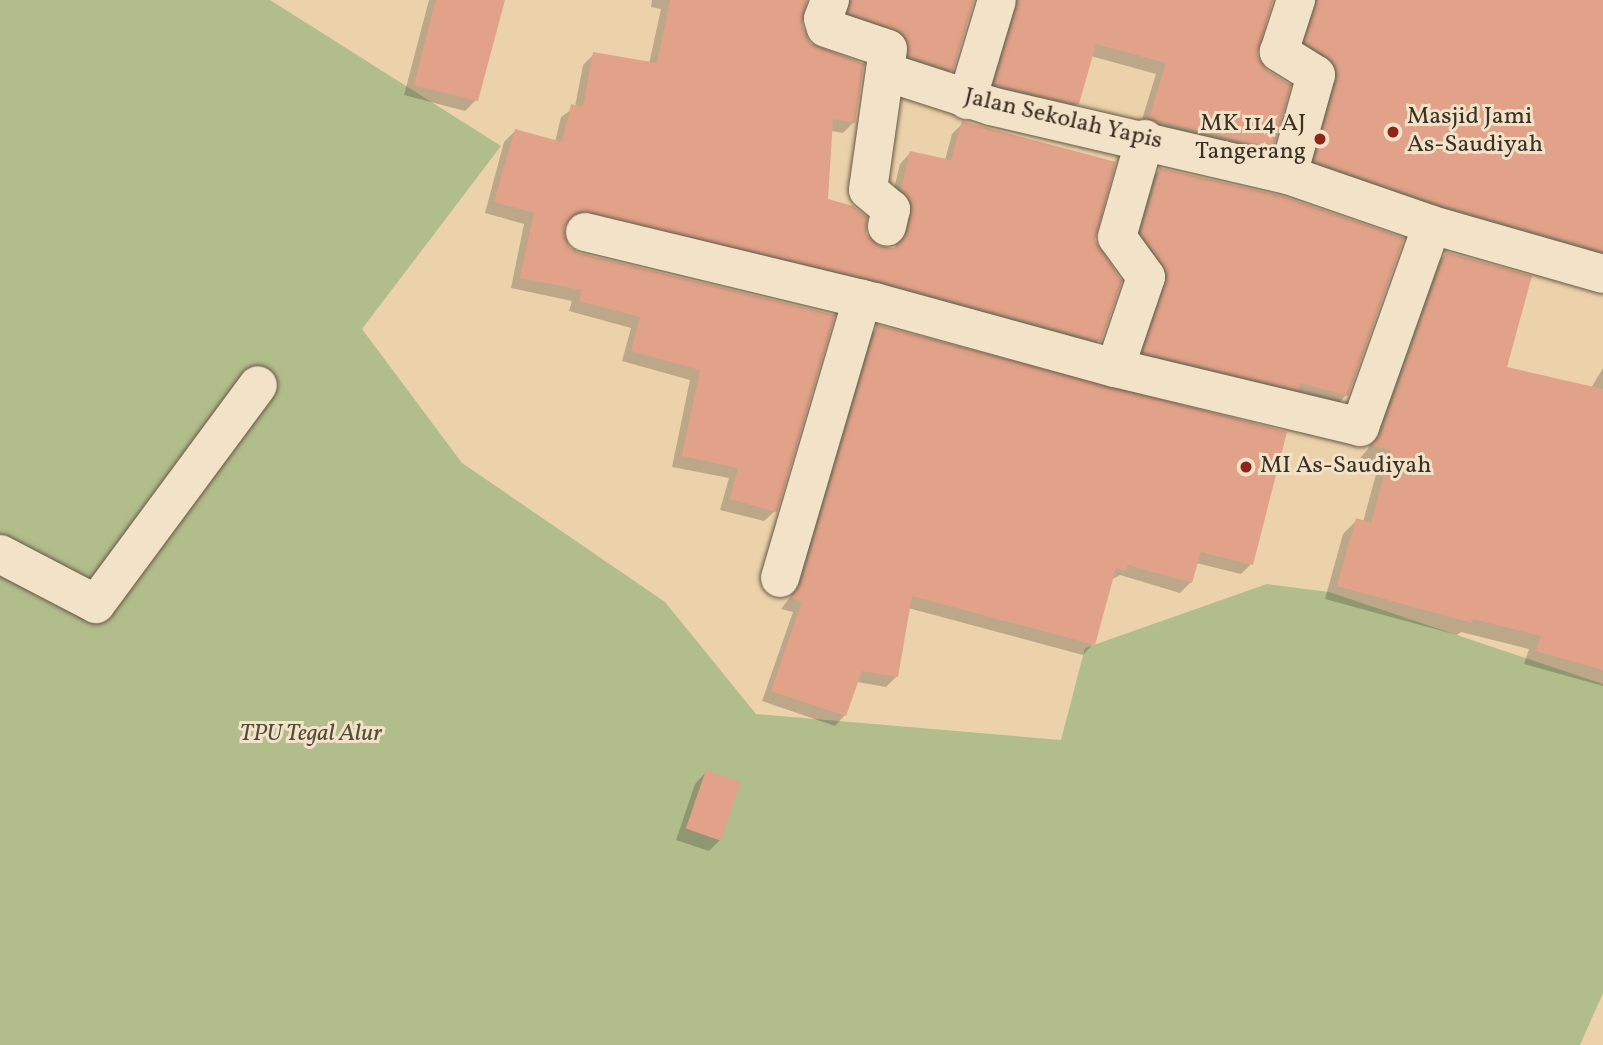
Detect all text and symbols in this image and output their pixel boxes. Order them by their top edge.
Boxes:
street label: Jalan Sekolah Yapis [961,83,1165,157]
place label: Masjid Jami As-Saudiyah [1407,104,1543,160]
place label: MK 114 AJ Tangerang [1195,111,1306,167]
marker: Masjid Jami As-Saudiyah [1385,124,1401,140]
marker: MK 114 AJ Tangerang [1312,131,1328,147]
place label: MI As-Saudiyah [1260,453,1432,481]
marker: MI As-Saudiyah [1238,459,1254,475]
park label: TPU Tegal Alur [240,721,382,749]

